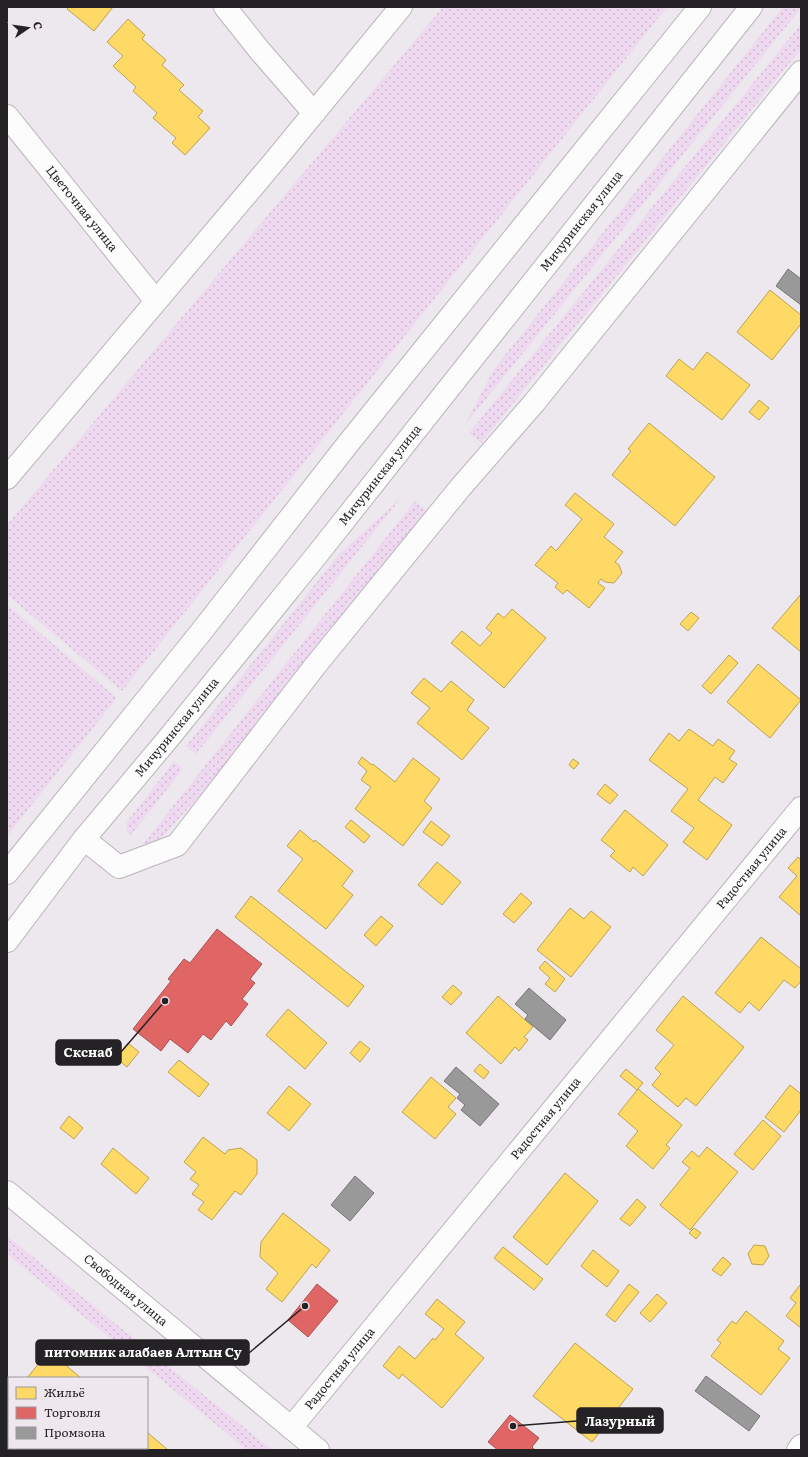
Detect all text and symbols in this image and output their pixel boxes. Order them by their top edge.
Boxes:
north arrow [8,8,48,48]
text: С [30,20,47,31]
street label: Цветочная улица [42,161,123,255]
street label: Мичуринская улица [535,166,626,275]
street label: Мичуринская улица [334,420,425,529]
street label: Мичуринская улица [130,673,223,780]
street label: Радостная улица [711,822,790,913]
callout: Скснаб [56,1040,121,1065]
text: Скснаб [64,1042,113,1061]
street label: Радостная улица [506,1072,585,1163]
street label: Свободная улица [80,1249,172,1330]
street label: Радостная улица [300,1322,379,1413]
callout: питомник алабаев Алтын Су [36,1340,249,1365]
text: питомник алабаев Алтын Су [44,1342,242,1361]
legend [8,1377,148,1449]
text: Жильё [44,1383,85,1401]
text: Торговля [44,1403,101,1421]
callout: Лазурный [577,1408,663,1433]
text: Лазурный [585,1411,655,1430]
text: Промзона [44,1423,106,1441]

